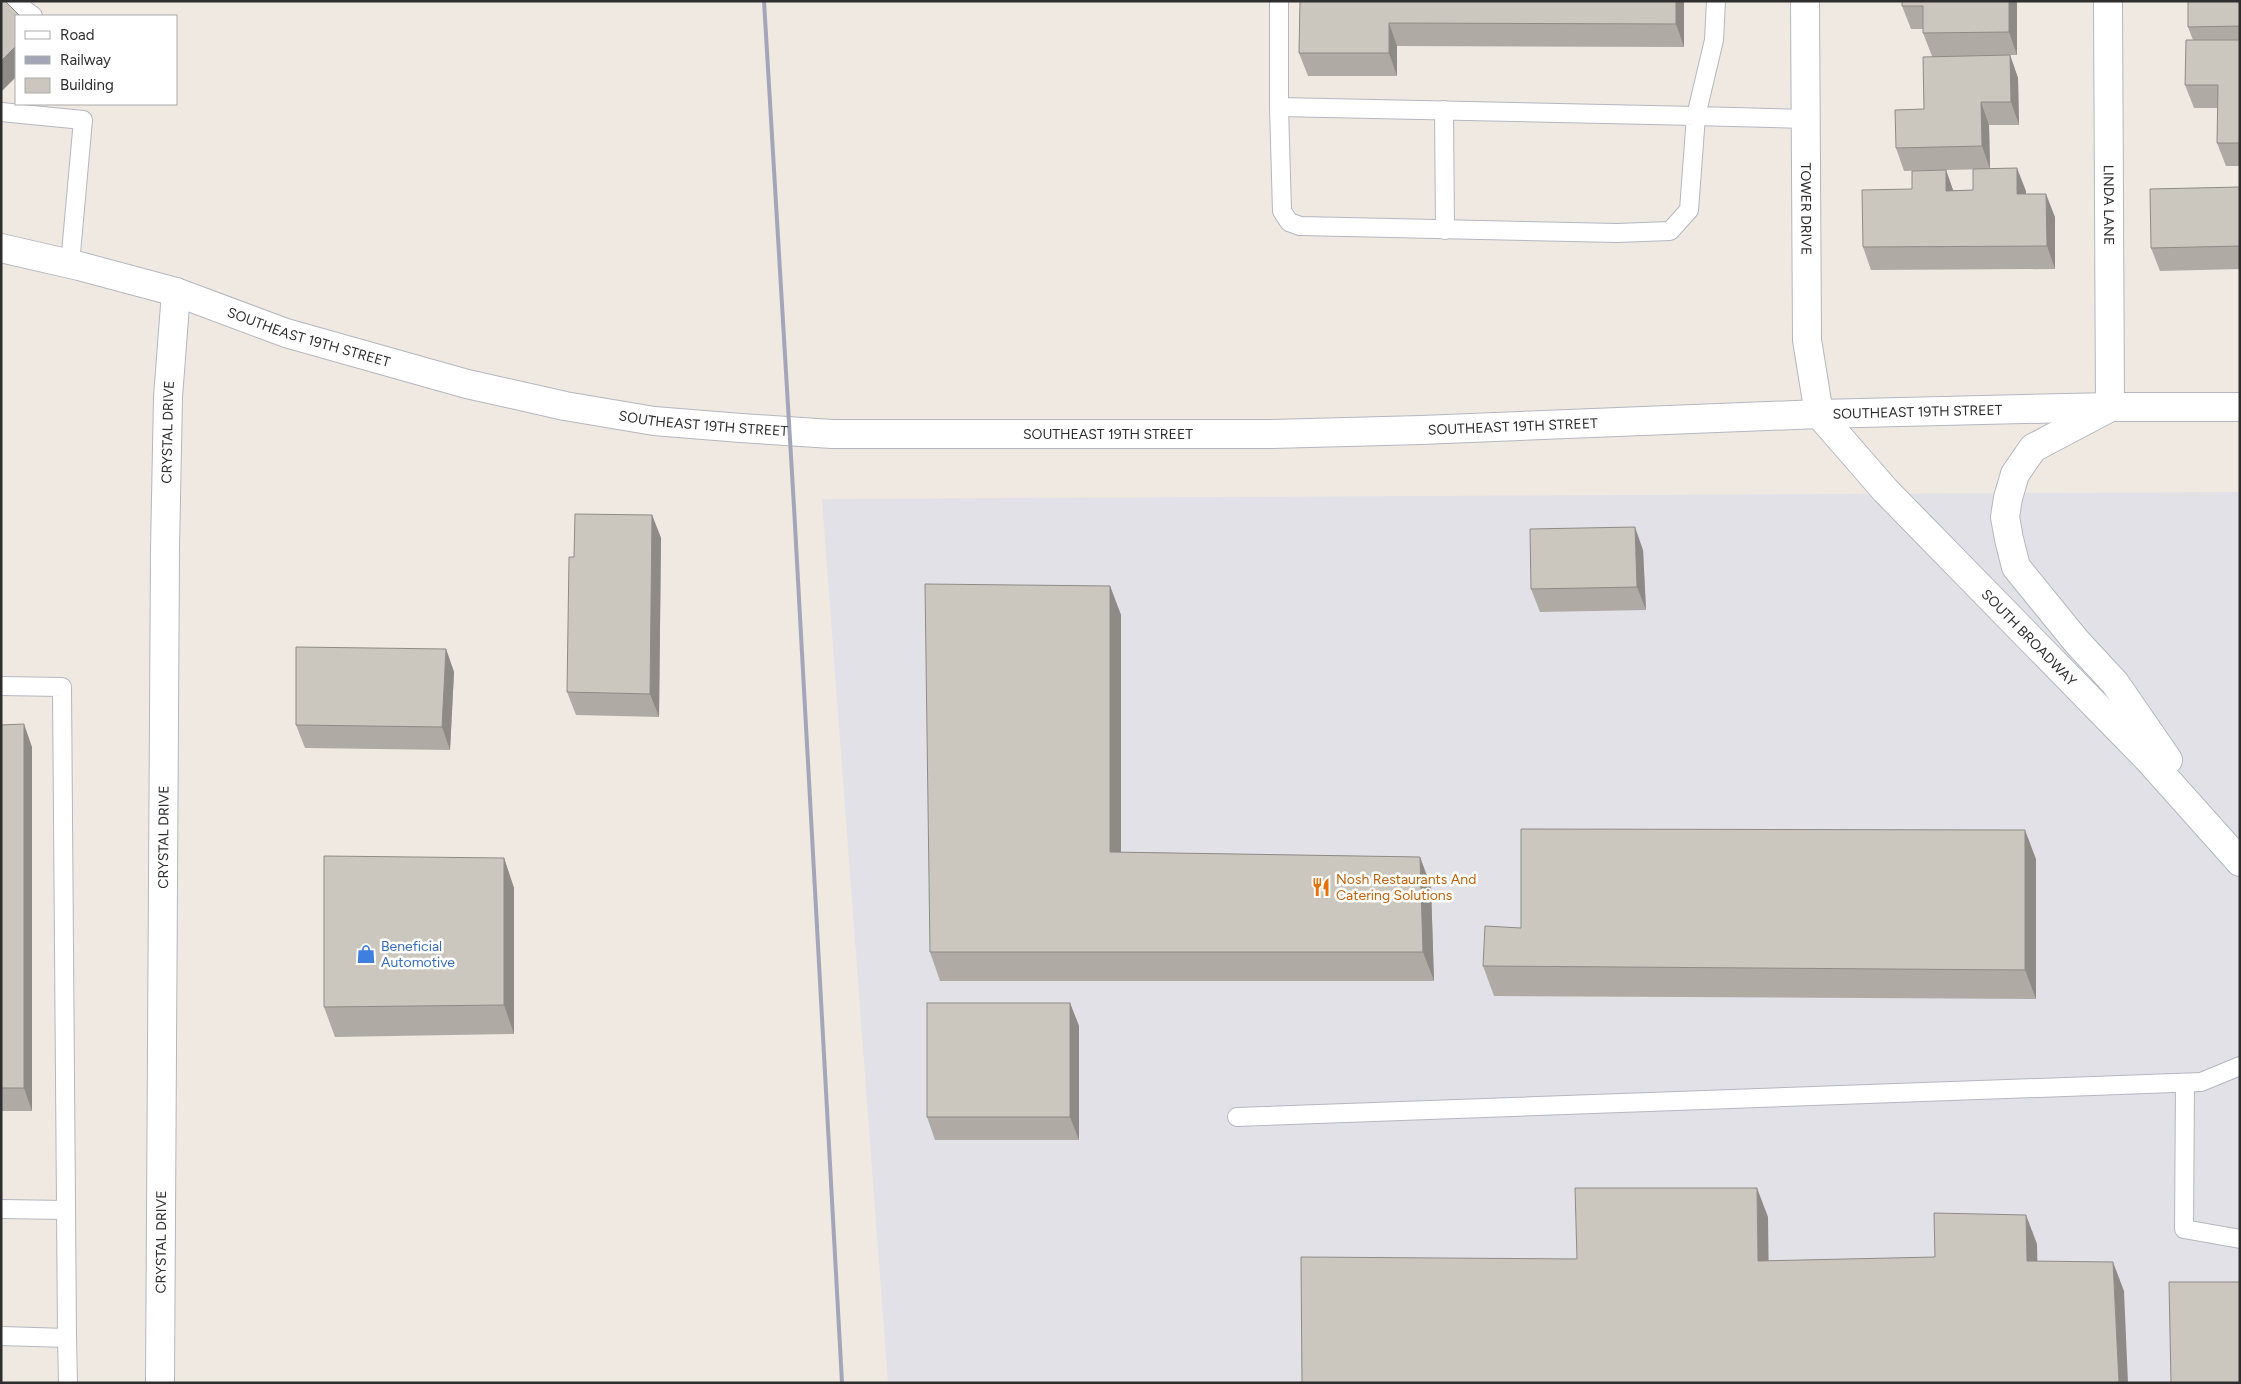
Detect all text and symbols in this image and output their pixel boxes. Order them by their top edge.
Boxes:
legend [15,15,178,105]
text: Road [60,26,95,44]
text: Railway [60,51,111,69]
text: Building [60,76,114,94]
street label: TOWER DRIVE [1797,163,1815,255]
street label: LINDA LANE [2100,165,2118,245]
street label: SOUTHEAST 19TH STREET [225,303,393,371]
street label: CRYSTAL DRIVE [158,380,178,484]
street label: SOUTHEAST 19TH STREET [1832,401,2003,422]
street label: SOUTHEAST 19TH STREET [617,407,789,440]
street label: SOUTHEAST 19TH STREET [1428,414,1598,438]
street label: SOUTHEAST 19TH STREET [1023,426,1193,443]
street label: SOUTH BROADWAY [1978,586,2081,690]
street label: CRYSTAL DRIVE [154,785,172,889]
place label: Nosh Restaurants And Catering Solutions [1336,871,1476,904]
restaurant icon: Nosh Restaurants And Catering Solutions [1310,876,1332,898]
place label: Beneficial Automotive [381,938,455,971]
shop icon: Beneficial Automotive [355,943,377,965]
street label: CRYSTAL DRIVE [152,1190,170,1294]

